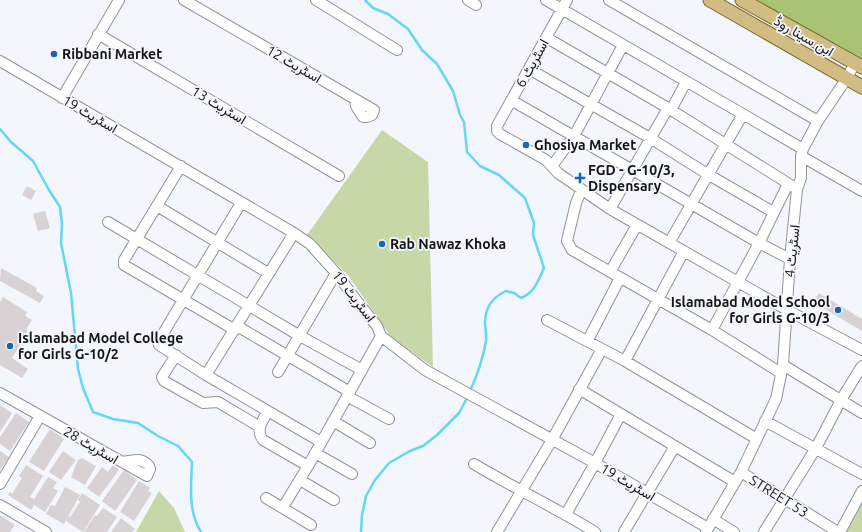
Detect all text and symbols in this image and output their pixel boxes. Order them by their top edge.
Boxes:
street label: ابن سینا روڈ [771,13,837,60]
street label: اسٹریٹ 6 [512,36,553,90]
street label: اسٹریٹ 12 [263,42,324,87]
place label: Ribbani Market [62,46,162,62]
marker: Ribbani Market [49,49,59,59]
street label: اسٹریٹ 13 [188,82,249,128]
street label: اسٹریٹ 19 [59,92,120,137]
place label: Ghosiya Market [534,137,636,153]
marker: Ghosiya Market [521,140,531,150]
place label: FGD - G-10/3, Dispensary [588,162,674,194]
marker: FGD - G-10/3, Dispensary [575,173,585,183]
street label: اسٹریٹ 4 [781,224,804,278]
place label: Rab Nawaz Khoka [390,236,506,252]
marker: Rab Nawaz Khoka [377,239,387,249]
street label: اسٹریٹ 19 [328,267,379,325]
place label: Islamabad Model School for Girls G-10/3 [671,294,830,326]
marker: Islamabad Model School for Girls G-10/3 [833,305,843,315]
place label: Islamabad Model College for Girls G-10/2 [18,330,183,362]
marker: Islamabad Model College for Girls G-10/2 [5,341,15,351]
street label: اسٹریٹ 28 [60,423,121,468]
street label: اسٹریٹ 19 [597,460,658,505]
street label: STREET 53 [747,472,811,520]

